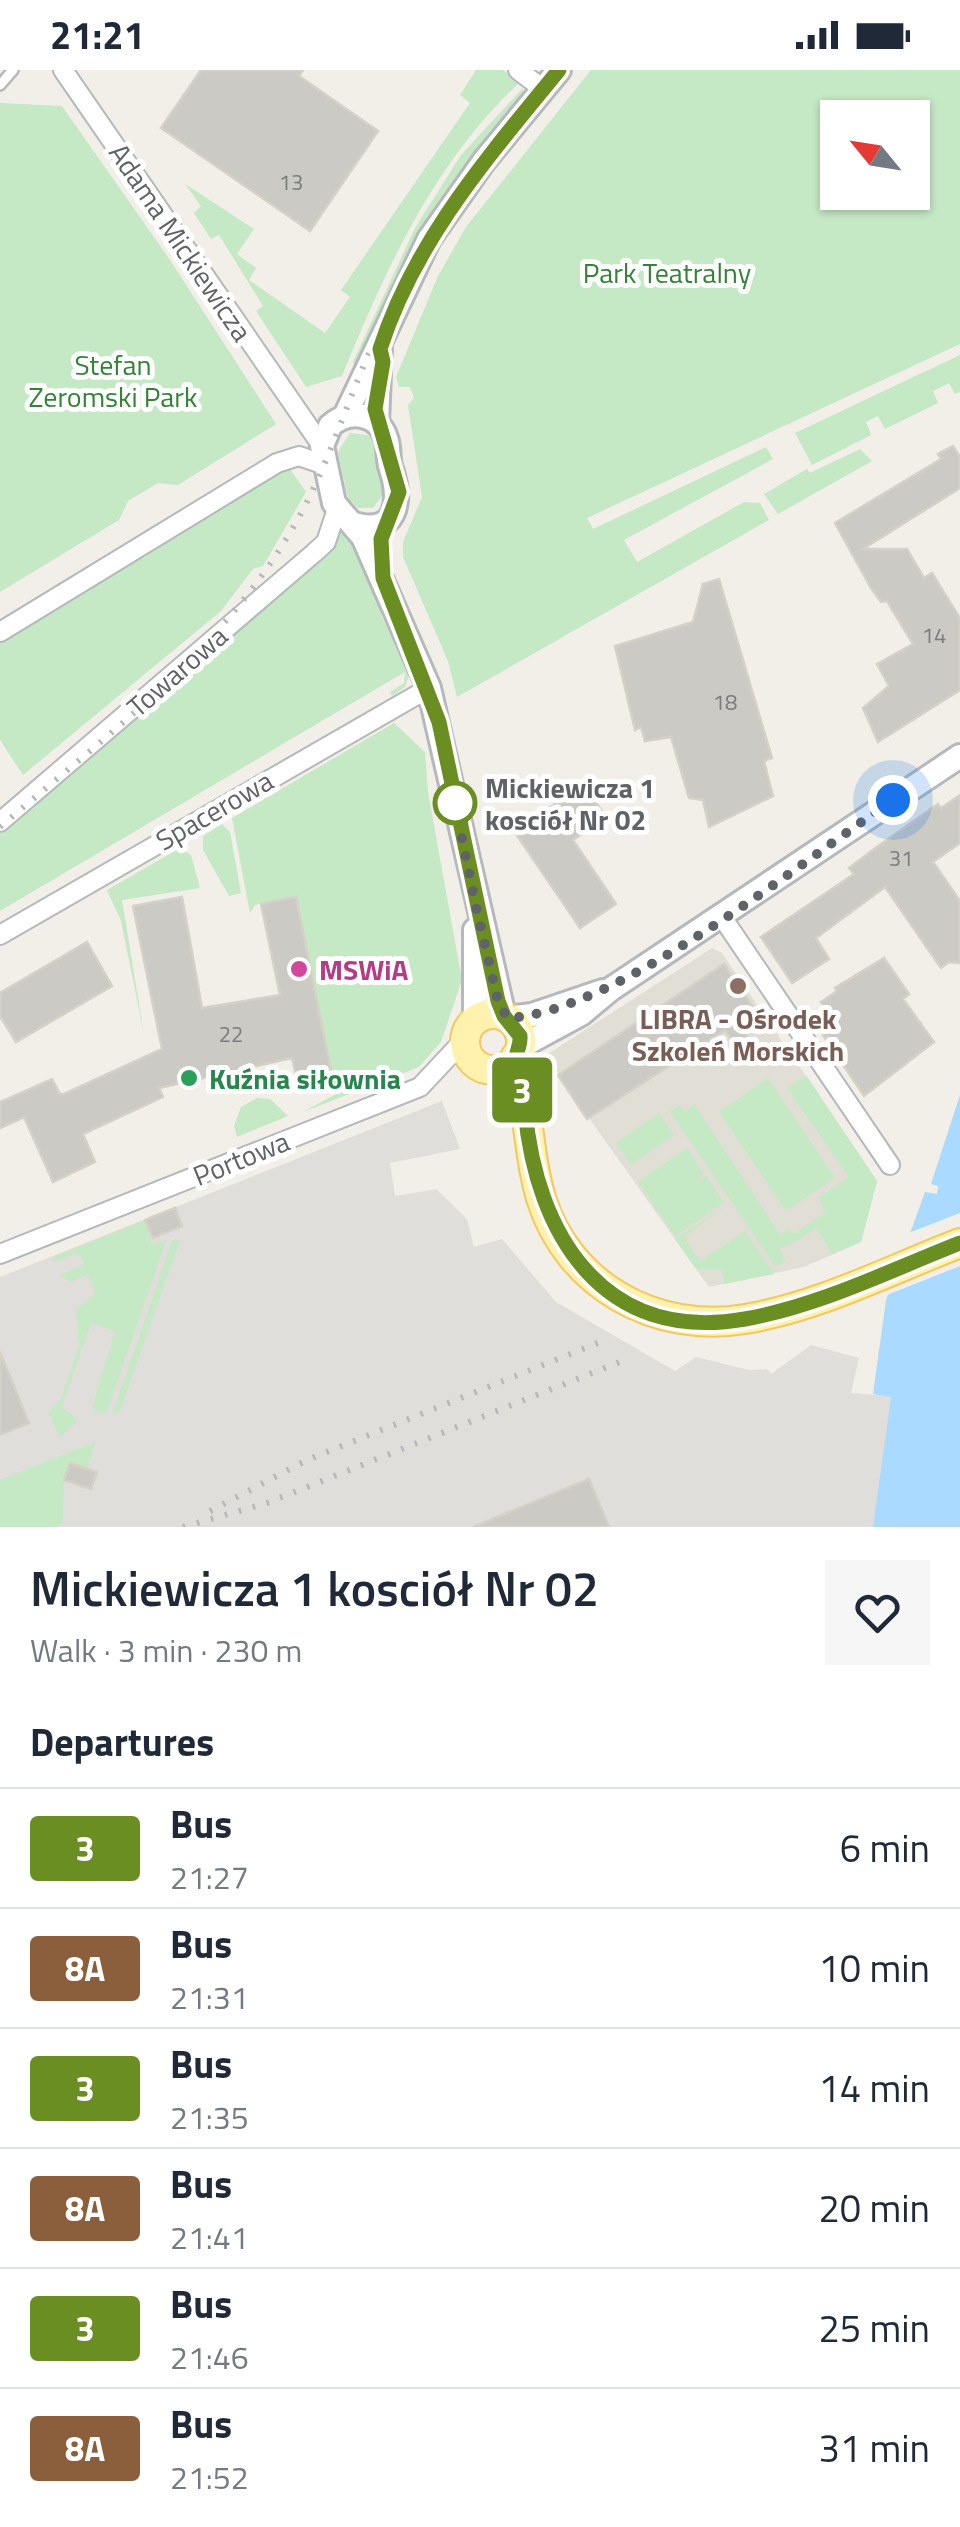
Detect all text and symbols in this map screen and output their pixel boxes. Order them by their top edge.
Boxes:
text: 21:21 [50,6,145,64]
north arrow [820,100,930,210]
map controls [820,100,930,210]
street label: Adama Mickiewicza [99,134,263,350]
house number: 13 [279,165,303,199]
park label: Park Teatralny [583,251,751,294]
park label: Stefan Zeromski Park [29,343,197,418]
street label: Towarowa [117,615,237,727]
house number: 14 [922,618,946,652]
house number: 18 [713,685,737,719]
street label: Spacerowa [147,759,281,861]
place label: Mickiewicza 1 kosciół Nr 02 [485,766,655,841]
your location [868,775,918,825]
marker: Mickiewicza 1 kosciół Nr 02 [434,782,476,824]
house number: 31 [889,841,913,875]
place label: MSWiA [319,948,409,991]
marker: MSWiA [288,958,310,980]
marker: LIBRA - Ośrodek Szkoleń Morskich [727,975,749,997]
place label: LIBRA - Ośrodek Szkoleń Morskich [632,997,844,1072]
house number: 22 [219,1017,243,1051]
place label: Kuźnia siłownia [209,1057,401,1100]
line badge: 3 [490,1058,554,1122]
text: 3 [512,1063,532,1117]
marker: Kuźnia siłownia [178,1067,200,1089]
street label: Portowa [186,1119,296,1197]
text: Mickiewicza 1 kosciół Nr 02 [30,1552,599,1625]
button: heart [825,1560,930,1665]
text: Walk · 3 min · 230 m [30,1626,302,1674]
text: Departures [30,1713,214,1771]
text: Bus [170,1795,232,1853]
text: 6 min [840,1819,930,1877]
text: 3 [75,1821,95,1875]
text: 21:27 [170,1853,249,1901]
text: Bus [170,1915,232,1973]
text: 10 min [819,1939,930,1997]
text: 8A [65,1941,105,1995]
text: 21:31 [170,1973,249,2021]
text: Bus [170,2035,232,2093]
text: 14 min [819,2059,930,2117]
text: 3 [75,2061,95,2115]
text: 21:35 [170,2093,249,2141]
text: Bus [170,2155,232,2213]
text: 20 min [819,2179,930,2237]
text: 8A [65,2181,105,2235]
text: 21:41 [170,2213,249,2261]
text: Bus [170,2275,232,2333]
text: 25 min [819,2299,930,2357]
text: 3 [75,2301,95,2355]
text: 21:46 [170,2333,249,2381]
text: Bus [170,2395,232,2453]
text: 31 min [819,2419,930,2477]
text: 8A [65,2421,105,2475]
text: 21:52 [170,2453,249,2501]

